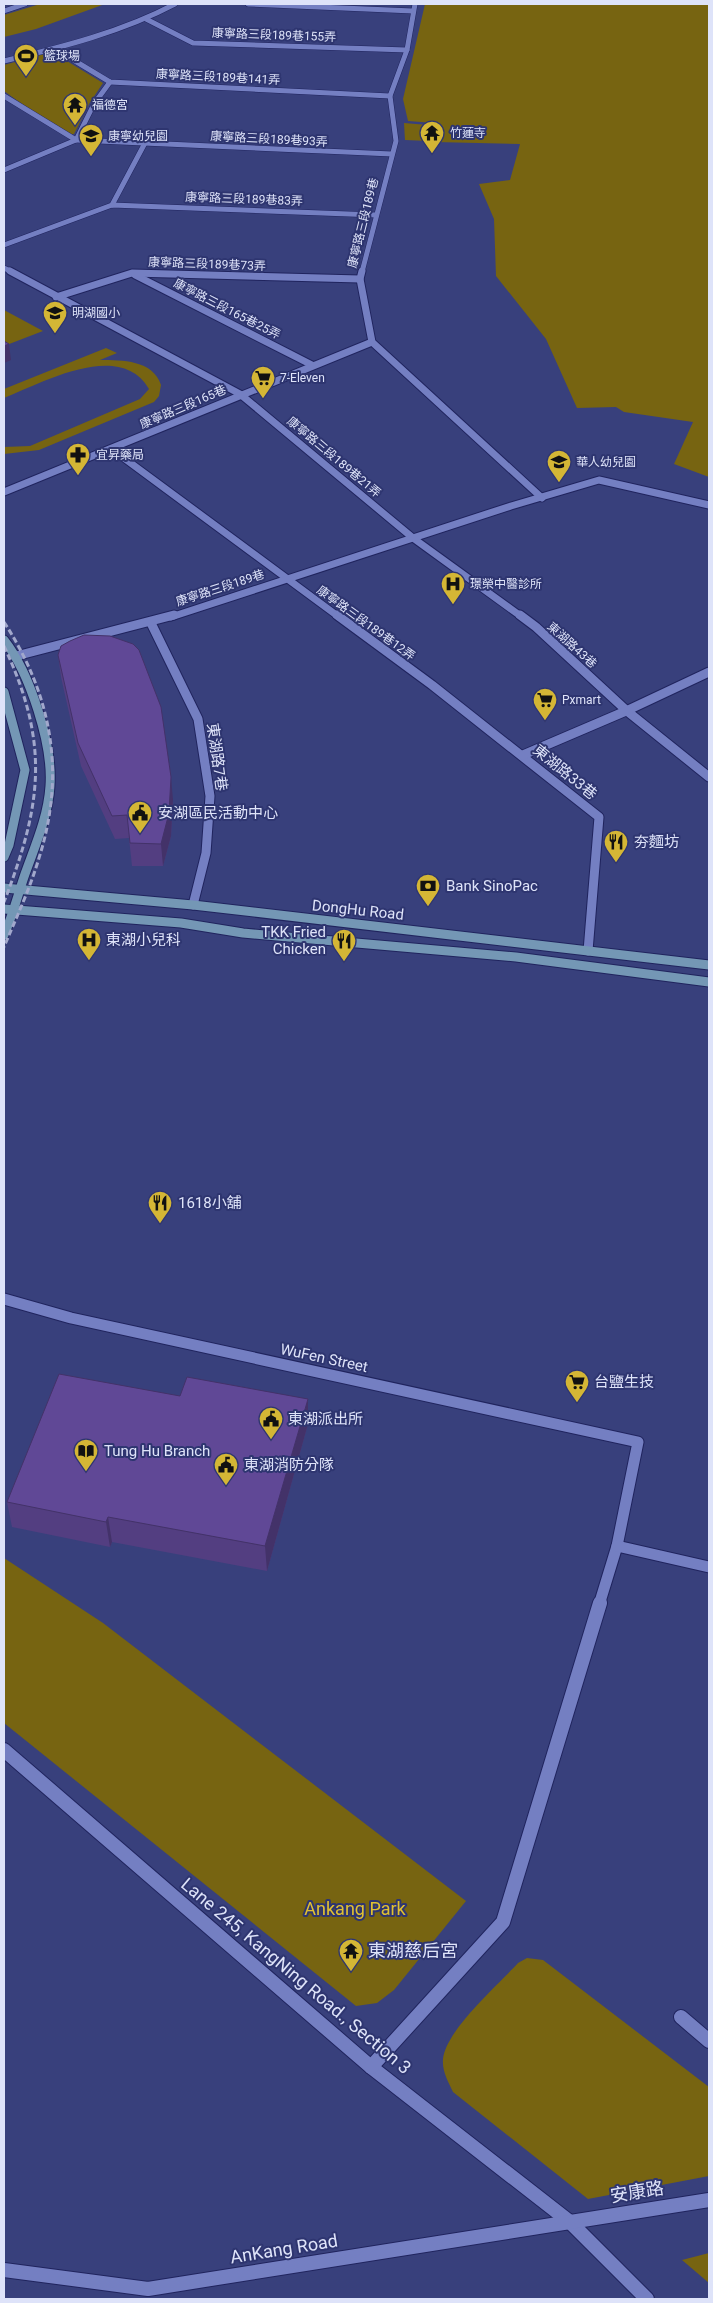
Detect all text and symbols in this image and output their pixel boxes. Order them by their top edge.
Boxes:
street label: 康寧路三段189巷155弄 [212,26,336,44]
sports icon: 籃球場 [13,43,39,77]
place label: 籃球場 [44,49,80,63]
street label: 康寧路三段189巷141弄 [155,67,281,87]
temple icon: 福德宮 [62,92,88,126]
place label: 福德宮 [92,98,128,112]
temple icon: 竹蓮寺 [419,120,445,154]
school or university icon: 康寧幼兒園 [78,123,104,157]
place label: 竹蓮寺 [450,126,486,140]
place label: 康寧幼兒園 [108,129,168,143]
street label: 康寧路三段189巷93弄 [210,129,328,149]
street label: 康寧路三段189巷 [345,177,381,269]
street label: 康寧路三段189巷83弄 [185,190,303,208]
street label: 康寧路三段189巷73弄 [148,255,266,273]
street label: 康寧路三段165巷25弄 [171,276,283,342]
school or university icon: 明湖國小 [42,300,68,334]
place label: 明湖國小 [72,306,120,320]
supermarket icon: 7-Eleven [250,365,276,399]
place label: 7-Eleven [280,371,325,385]
street label: 康寧路三段165巷 [138,383,228,431]
street label: 康寧路三段189巷21弄 [284,414,384,500]
pharmacy icon: 宜昇藥局 [65,442,91,476]
place label: 宜昇藥局 [96,448,144,462]
school or university icon: 華人幼兒園 [546,449,572,483]
place label: 華人幼兒園 [576,455,636,469]
street label: 康寧路三段189巷 [174,567,266,609]
hospital icon: 璟榮中醫診所 [440,571,466,605]
place label: 璟榮中醫診所 [470,577,542,591]
street label: 康寧路三段189巷12弄 [314,583,418,663]
street label: 東湖路43巷 [544,619,600,671]
supermarket icon: Pxmart [532,687,558,721]
place label: Pxmart [562,693,601,707]
street label: 東湖路7巷 [203,722,231,792]
street label: 東湖路33巷 [529,741,601,803]
public building icon: 安湖區民活動中心 [127,800,153,834]
place label: 安湖區民活動中心 [158,804,278,822]
restaurant icon: 夯麵坊 [603,829,629,863]
place label: 夯麵坊 [634,833,679,851]
bank icon: Bank SinoPac [415,873,441,907]
place label: Bank SinoPac [446,877,538,895]
street label: DongHu Road [311,896,405,924]
place label: TKK Fried Chicken [261,923,326,958]
hospital icon: 東湖小兒科 [76,927,102,961]
restaurant icon: TKK Fried Chicken [331,928,357,962]
place label: 東湖小兒科 [106,931,181,949]
restaurant icon: 1618小舖 [147,1190,173,1224]
place label: 1618小舖 [178,1194,242,1212]
street label: WuFen Street [279,1340,370,1376]
supermarket icon: 台鹽生技 [564,1369,590,1403]
place label: 台鹽生技 [594,1373,654,1391]
public building icon: 東湖派出所 [258,1406,284,1440]
place label: 東湖派出所 [288,1410,363,1428]
library icon: Tung Hu Branch [73,1438,99,1472]
place label: Tung Hu Branch [104,1442,210,1460]
public building icon: 東湖消防分隊 [213,1452,239,1486]
place label: 東湖消防分隊 [244,1456,334,1474]
street label: Lane 245, KangNing Road., Section 3 [177,1873,415,2078]
park label: Ankang Park [304,1898,407,1919]
temple icon: 東湖慈后宮 [338,1938,364,1972]
place label: 東湖慈后宮 [368,1940,458,1961]
street label: 安康路 [609,2177,665,2206]
street label: AnKang Road [229,2230,339,2267]

